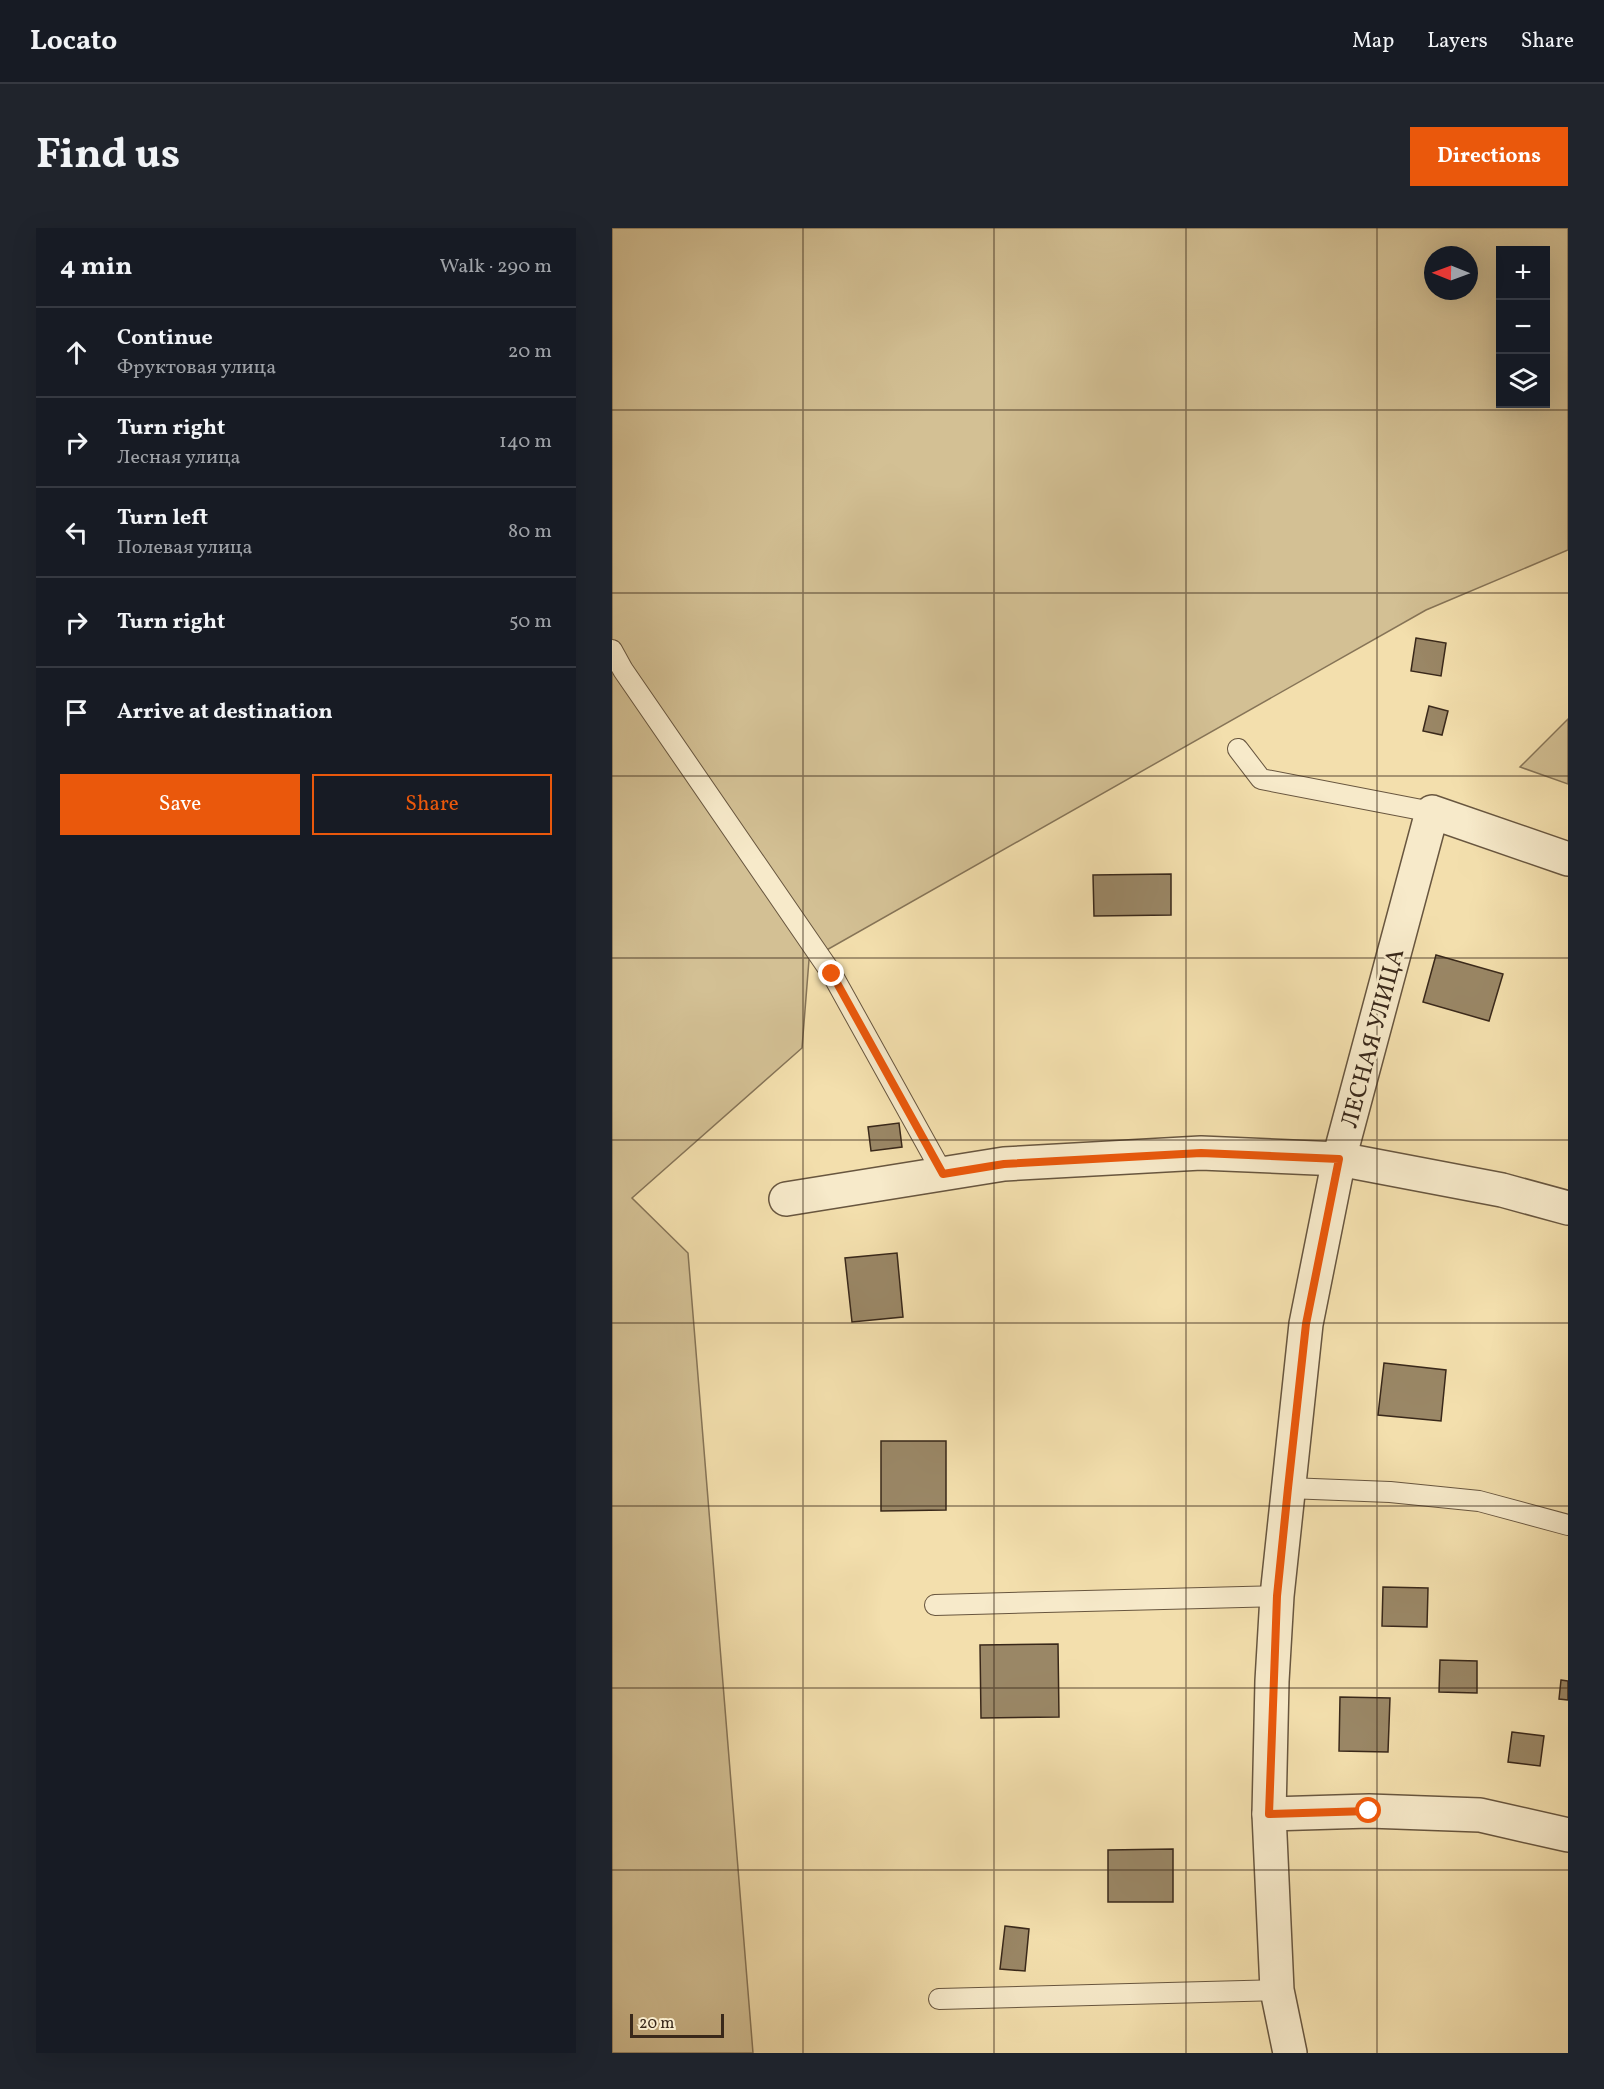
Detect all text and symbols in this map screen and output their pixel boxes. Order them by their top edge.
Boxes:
text: Locato [30,22,117,61]
text: Map [1352,27,1394,56]
text: Layers [1427,27,1488,56]
text: Share [1521,27,1574,56]
text: Find us [36,127,180,186]
button: Directions [1410,127,1568,186]
north arrow [1424,246,1478,300]
map controls [1496,246,1550,408]
button: + [1496,246,1550,300]
text: 4 min [60,249,132,285]
text: Walk · 290 m [440,253,552,281]
button: − [1496,300,1550,354]
text: Continue [117,323,213,354]
icon: ahead [60,336,93,369]
text: 20 m [508,338,552,366]
text: Фруктовая улица [117,354,276,382]
button: layers [1496,354,1550,408]
text: Turn right [117,413,225,444]
icon: right [60,426,93,459]
text: 140 m [499,428,552,456]
text: Лесная улица [117,444,241,472]
text: Turn left [117,503,208,534]
icon: left [60,516,93,549]
text: 80 m [508,518,552,546]
text: Полевая улица [117,534,252,562]
icon: right [60,606,93,639]
text: Turn right [117,607,225,638]
text: 50 m [509,608,552,636]
icon: arrive [60,696,93,729]
text: Arrive at destination [117,697,333,728]
button: Save [60,774,300,835]
button: Share [312,774,552,835]
street label: ЛЕСНАЯ УЛИЦА [1334,945,1414,1132]
route end [818,960,844,986]
route start [1355,1797,1381,1823]
scale bar [630,2011,724,2038]
text: 20 m [639,2013,674,2035]

